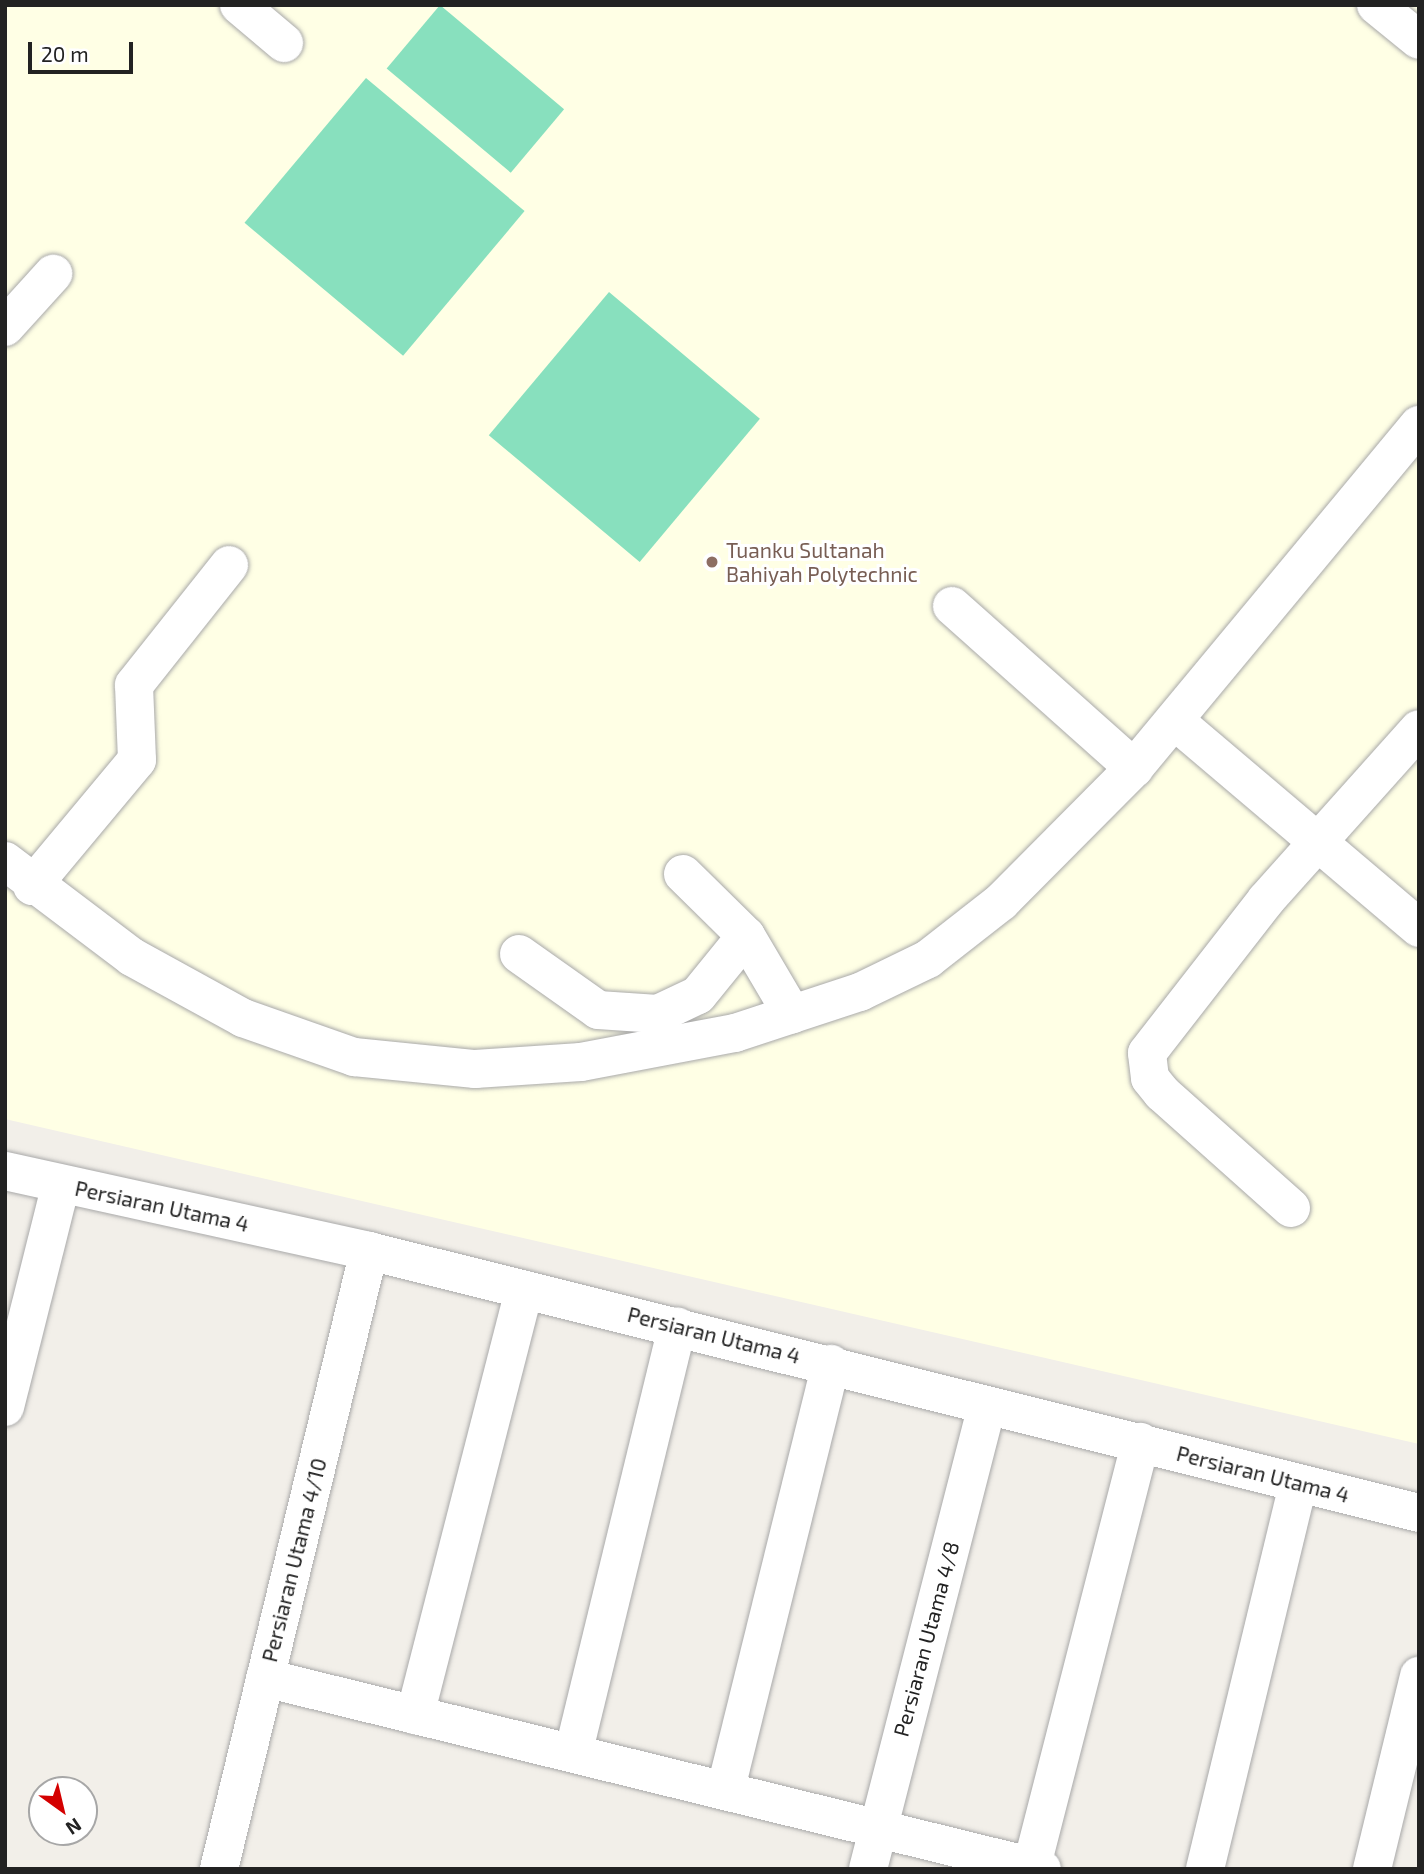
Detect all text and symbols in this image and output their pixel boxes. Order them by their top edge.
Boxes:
scale bar [32,28,136,72]
text: 20 m [41,41,89,66]
place label: Tuanku Sultanah Bahiyah Polytechnic [726,537,918,587]
marker: Tuanku Sultanah Bahiyah Polytechnic [704,554,720,570]
street label: Persiaran Utama 4 [73,1175,251,1237]
street label: Persiaran Utama 4 [625,1301,803,1369]
street label: Persiaran Utama 4 [1174,1440,1352,1508]
street label: Persiaran Utama 4/10 [256,1455,332,1665]
street label: Persiaran Utama 4/8 [888,1539,964,1739]
north arrow [28,1776,98,1846]
text: N [62,1814,86,1841]

